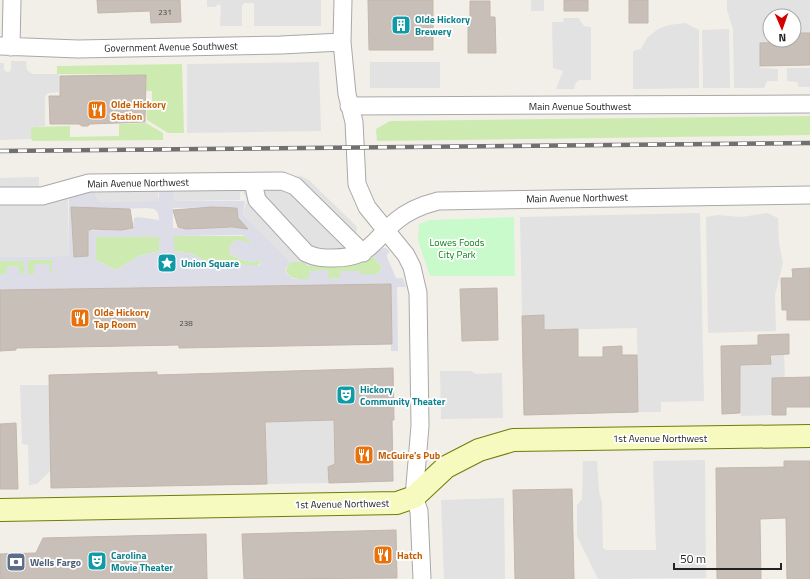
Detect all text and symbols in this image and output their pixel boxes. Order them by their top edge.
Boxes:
house number: 231 [158,6,172,18]
north arrow [762,8,802,48]
place label: Olde Hickory Brewery [415,12,470,39]
building icon: Olde Hickory Brewery [390,14,412,36]
text: N [778,30,786,46]
street label: Government Avenue Southwest [104,38,238,56]
place label: Olde Hickory Station [111,97,166,124]
restaurant icon: Olde Hickory Station [86,99,108,121]
street label: Main Avenue Southwest [529,99,632,114]
street label: Main Avenue Northwest [87,175,189,191]
street label: Main Avenue Northwest [526,190,628,206]
park label: Lowes Foods City Park [429,235,485,262]
place icon: Union Square [156,252,178,274]
place label: Union Square [181,256,239,271]
place label: Olde Hickory Tap Room [94,305,149,332]
restaurant icon: Olde Hickory Tap Room [69,307,91,329]
house number: 238 [179,317,193,329]
place label: Hickory Community Theater [360,382,446,409]
theatre icon: Hickory Community Theater [335,384,357,406]
street label: 1st Avenue Northwest [613,431,708,446]
restaurant icon: McGuire's Pub [353,444,375,466]
place label: McGuire's Pub [378,448,441,463]
street label: 1st Avenue Northwest [295,496,390,512]
restaurant icon: Hatch [372,544,394,566]
scale bar [674,545,781,571]
place label: Carolina Movie Theater [111,548,173,575]
place label: Hatch [397,548,423,563]
text: 50 m [680,549,706,568]
theatre icon: Carolina Movie Theater [86,550,108,572]
bank icon: Wells Fargo [5,551,27,573]
place label: Wells Fargo [30,555,81,570]

